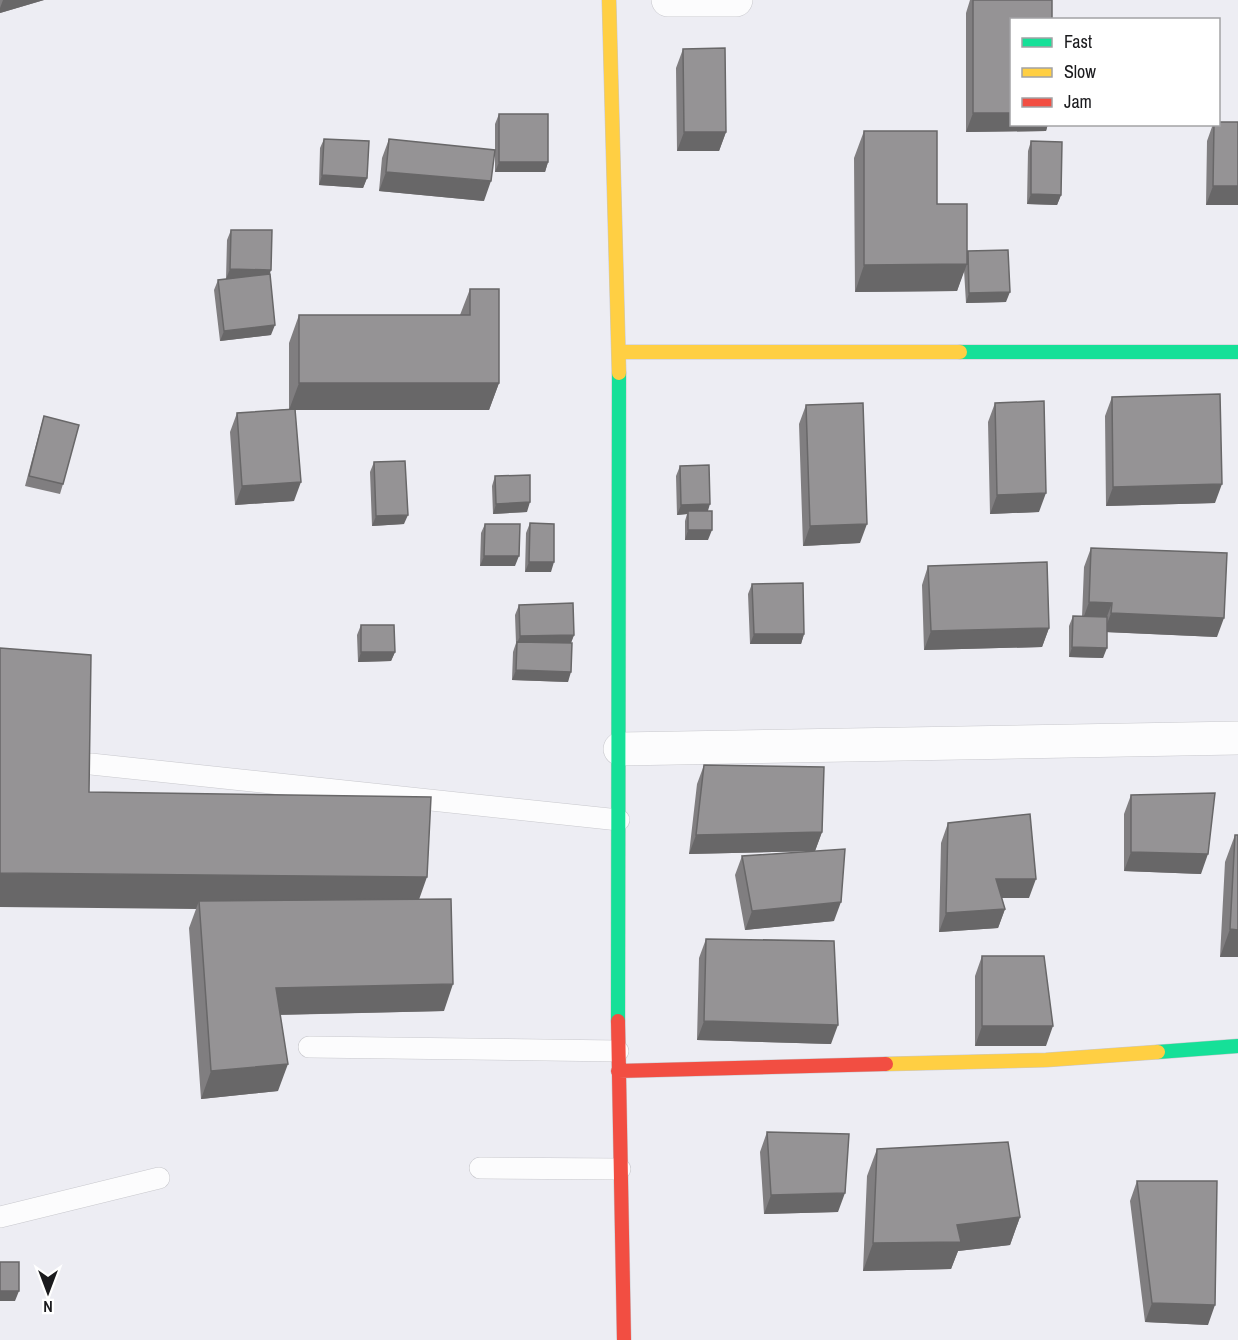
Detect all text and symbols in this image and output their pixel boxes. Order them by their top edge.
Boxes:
legend [1010,18,1220,126]
text: Fast [1064,29,1092,54]
text: Slow [1064,59,1096,84]
text: Jam [1064,89,1092,114]
north arrow [18,1262,78,1322]
text: N [43,1296,53,1318]

